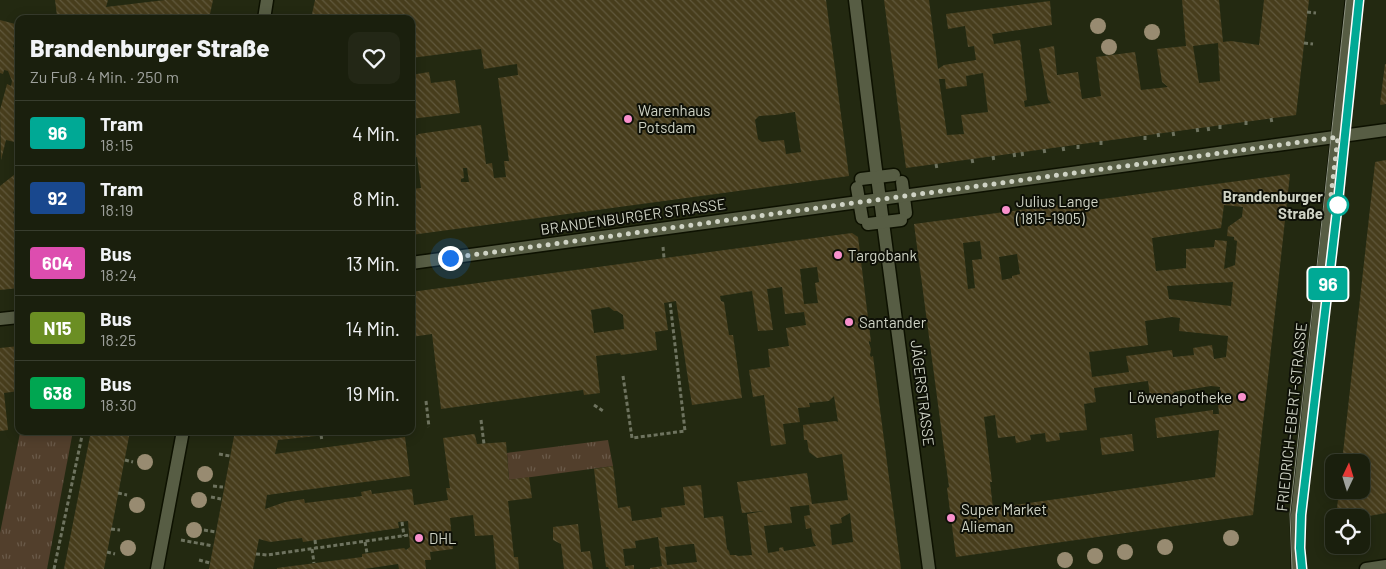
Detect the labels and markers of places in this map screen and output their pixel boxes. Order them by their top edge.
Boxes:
place label: Warenhaus Potsdam [638,101,711,136]
marker: Warenhaus Potsdam [622,113,634,125]
place label: Brandenburger Straße [1223,187,1323,222]
place label: Julius Lange (1815-1905) [1015,192,1099,227]
marker: Brandenburger Straße [1327,194,1349,216]
marker: Julius Lange (1815-1905) [1000,204,1012,216]
place label: Targobank [848,246,917,264]
marker: Targobank [832,249,844,261]
place label: Santander [859,313,927,331]
marker: Santander [843,316,855,328]
place label: Löwenapotheke [1129,388,1232,406]
marker: Löwenapotheke [1236,391,1248,403]
place label: Super Market Alieman [961,500,1047,535]
marker: Super Market Alieman [945,512,957,524]
place label: DHL [429,529,457,547]
marker: DHL [413,532,425,544]

